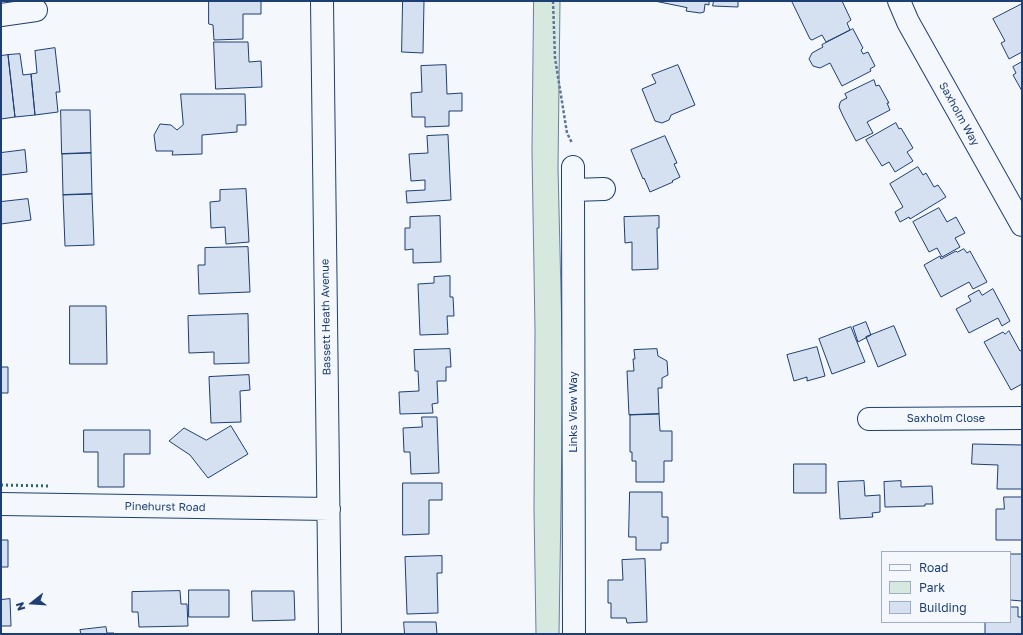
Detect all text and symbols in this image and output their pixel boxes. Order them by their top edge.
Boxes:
street label: Saxholm Way [936,80,982,148]
street label: Bassett Heath Avenue [318,259,334,375]
street label: Links View Way [567,371,581,453]
street label: Saxholm Close [907,412,985,426]
street label: Pinehurst Road [124,500,206,514]
legend [881,551,1011,623]
text: Road [919,560,948,575]
text: Park [919,580,945,595]
north arrow [12,583,52,623]
text: Building [919,600,967,615]
text: N [13,601,27,613]

